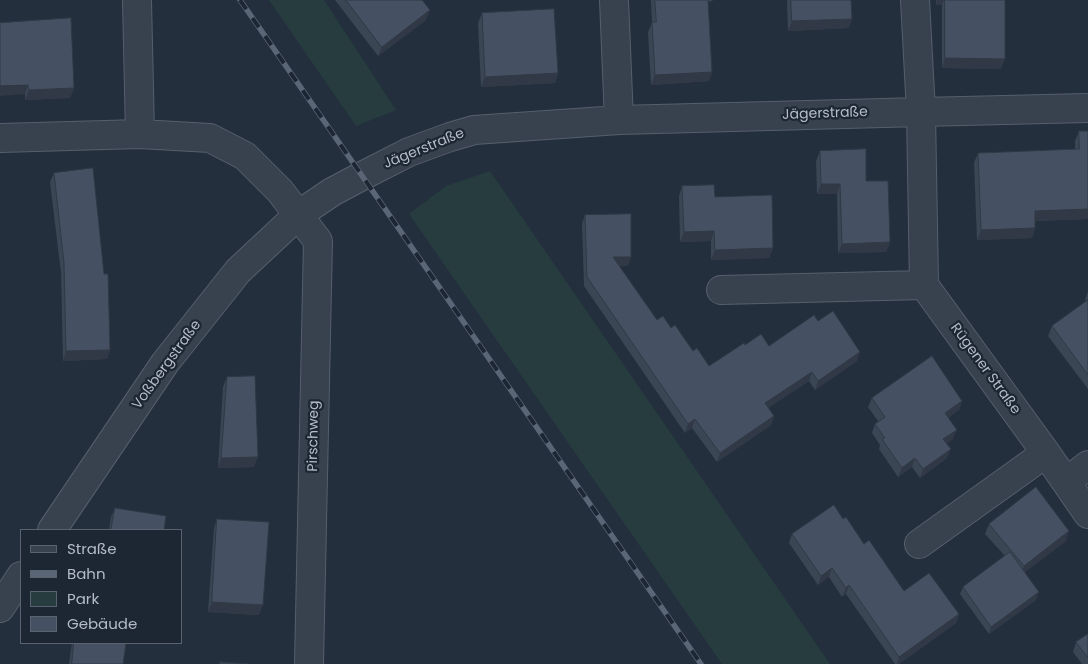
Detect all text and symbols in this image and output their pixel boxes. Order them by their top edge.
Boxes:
street label: Jägerstraße [782,104,868,124]
street label: Jägerstraße [381,125,467,173]
street label: Voßbergstraße [129,317,205,413]
street label: Rügener Straße [946,320,1024,418]
street label: Pirschweg [305,400,323,472]
legend [20,529,182,644]
text: Straße [67,538,117,559]
text: Bahn [67,563,106,584]
text: Park [67,588,99,609]
text: Gebäude [67,613,137,634]

